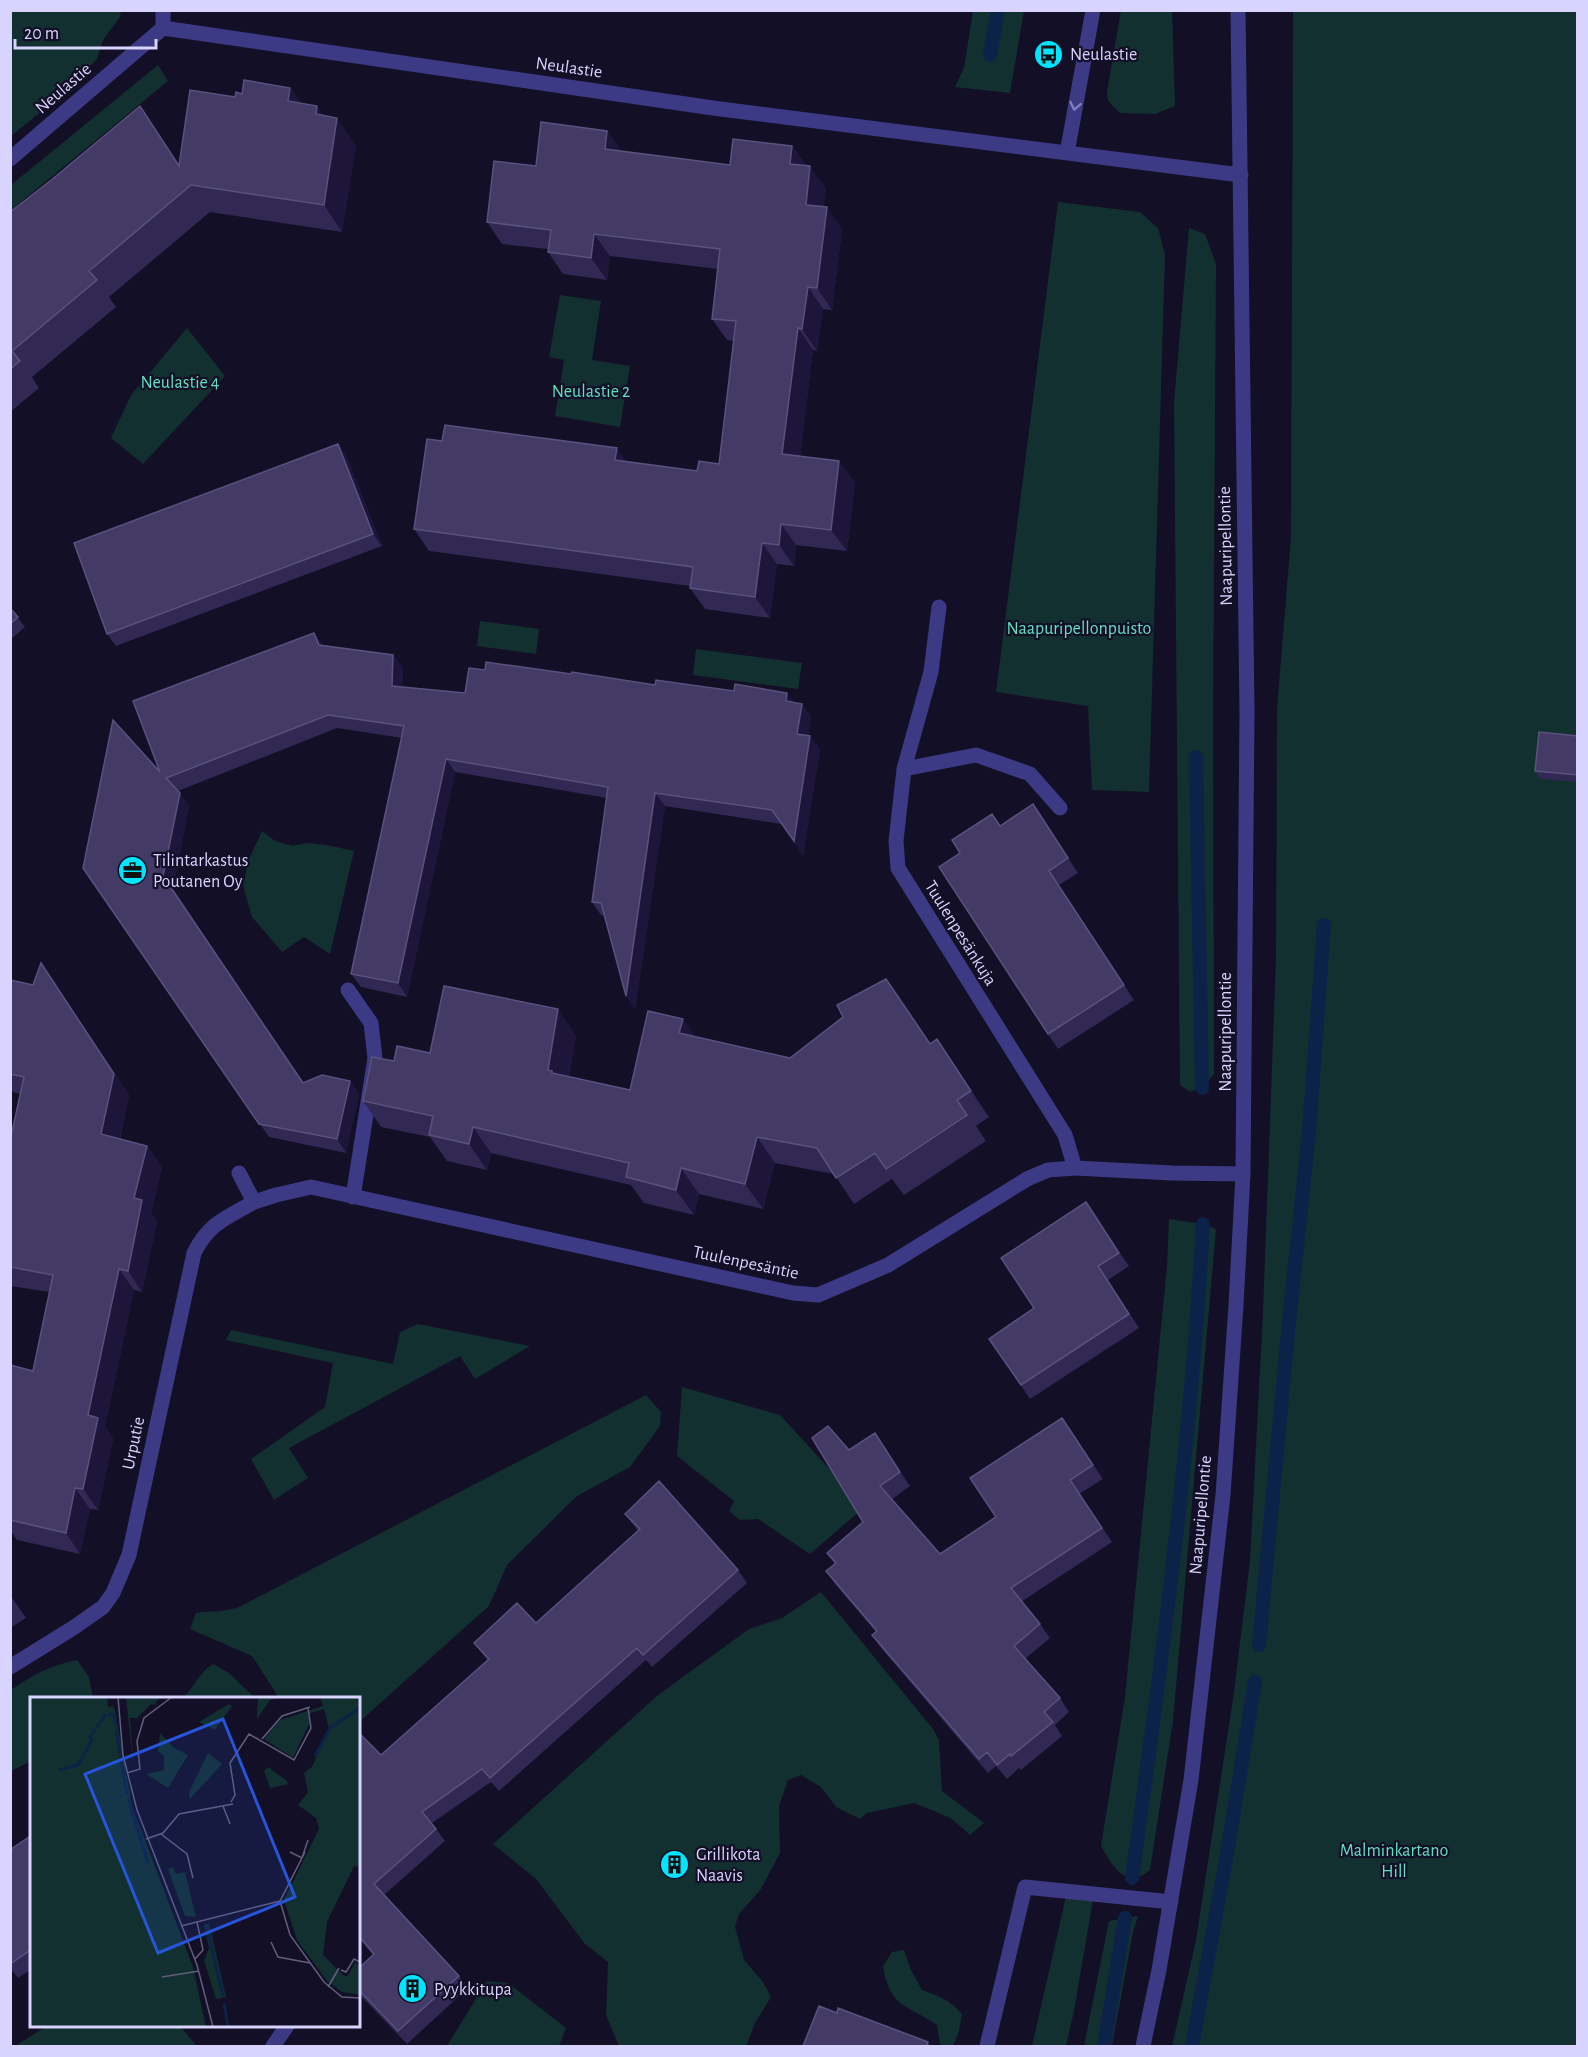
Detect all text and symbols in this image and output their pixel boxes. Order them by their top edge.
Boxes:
scale bar [15,12,156,50]
text: 20 m [24,25,59,43]
bus stop icon: Neulastie [1033,38,1065,70]
place label: Neulastie [1070,46,1137,64]
street label: Neulastie [534,54,603,82]
street label: Neulastie [32,60,95,118]
one-way arrow [1069,101,1082,111]
park label: Neulastie 4 [141,374,220,392]
park label: Neulastie 2 [552,383,630,401]
street label: Naapuripellontie [1216,486,1236,606]
park label: Naapuripellonpuisto [1007,620,1152,638]
place label: Tilintarkastus Poutanen Oy [153,852,248,891]
office icon: Tilintarkastus Poutanen Oy [116,854,148,886]
street label: Tuulenpesänkuja [921,878,1000,989]
street label: Naapuripellontie [1217,972,1235,1092]
street label: Tuulenpesäntie [691,1243,800,1283]
street label: Urputie [120,1415,148,1471]
street label: Naapuripellontie [1187,1455,1215,1575]
inset map [30,1697,360,2027]
park label: Malminkartano Hill [1340,1842,1448,1881]
place label: Grillikota Naavis [696,1846,761,1885]
building icon: Grillikota Naavis [659,1848,691,1880]
building icon: Pyykkitupa [397,1973,429,2005]
place label: Pyykkitupa [434,1981,512,1999]

